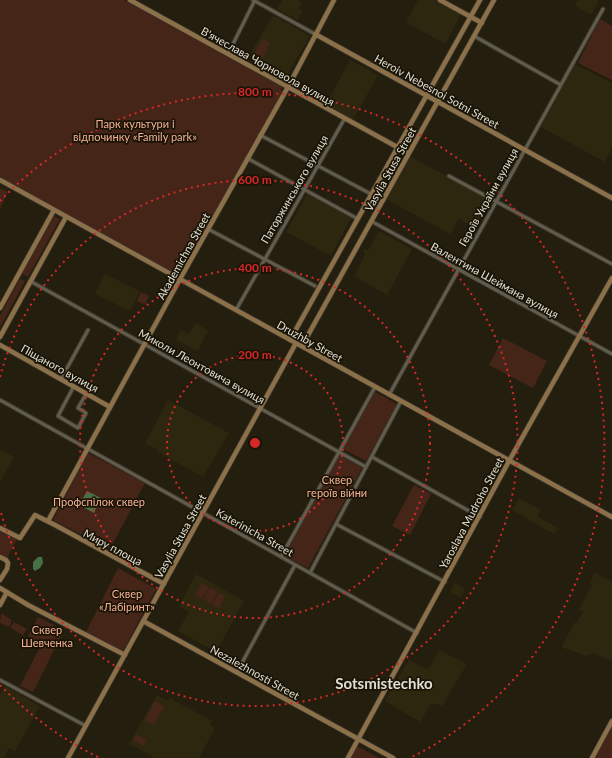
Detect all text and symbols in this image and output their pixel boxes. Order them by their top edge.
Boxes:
street label: В'ячеслава Чорновола вулиця [199,24,337,108]
street label: Heroiv Nebesnoi Sotni Street [373,51,501,131]
text: 800 m [238,84,272,99]
park label: Парк культури і відпочинку «Family park» [73,117,197,143]
street label: Vasylia Stusa Street [362,125,418,213]
street label: Паторжинського вулиця [258,133,330,245]
street label: Героїв України вулиця [456,146,520,248]
text: 600 m [238,172,272,187]
street label: Akademichna Street [154,210,212,302]
street label: Валентина Шеймана вулиця [429,239,561,321]
text: 400 m [238,260,272,275]
street label: Druzhby Street [275,318,345,364]
street label: Миколи Леонтовича вулиця [137,326,267,406]
street label: Піщаного вулиця [19,341,101,395]
text: 200 m [238,347,272,362]
centre of rings [248,436,262,450]
street label: Yaroslava Mudroho Street [436,455,506,571]
park label: Сквер героїв війни [307,473,367,499]
street label: Vasylia Stusa Street [152,492,208,580]
park label: Профспілок сквер [53,495,145,508]
street label: Katerinicha Street [214,505,296,559]
street label: Миру площа [81,526,145,568]
park label: Сквер «Лабіринт» [99,587,155,613]
park label: Сквер Шевченка [21,623,73,649]
street label: Nezalezhnosti Street [208,642,302,702]
district label: Sotsmistechko [335,674,433,692]

